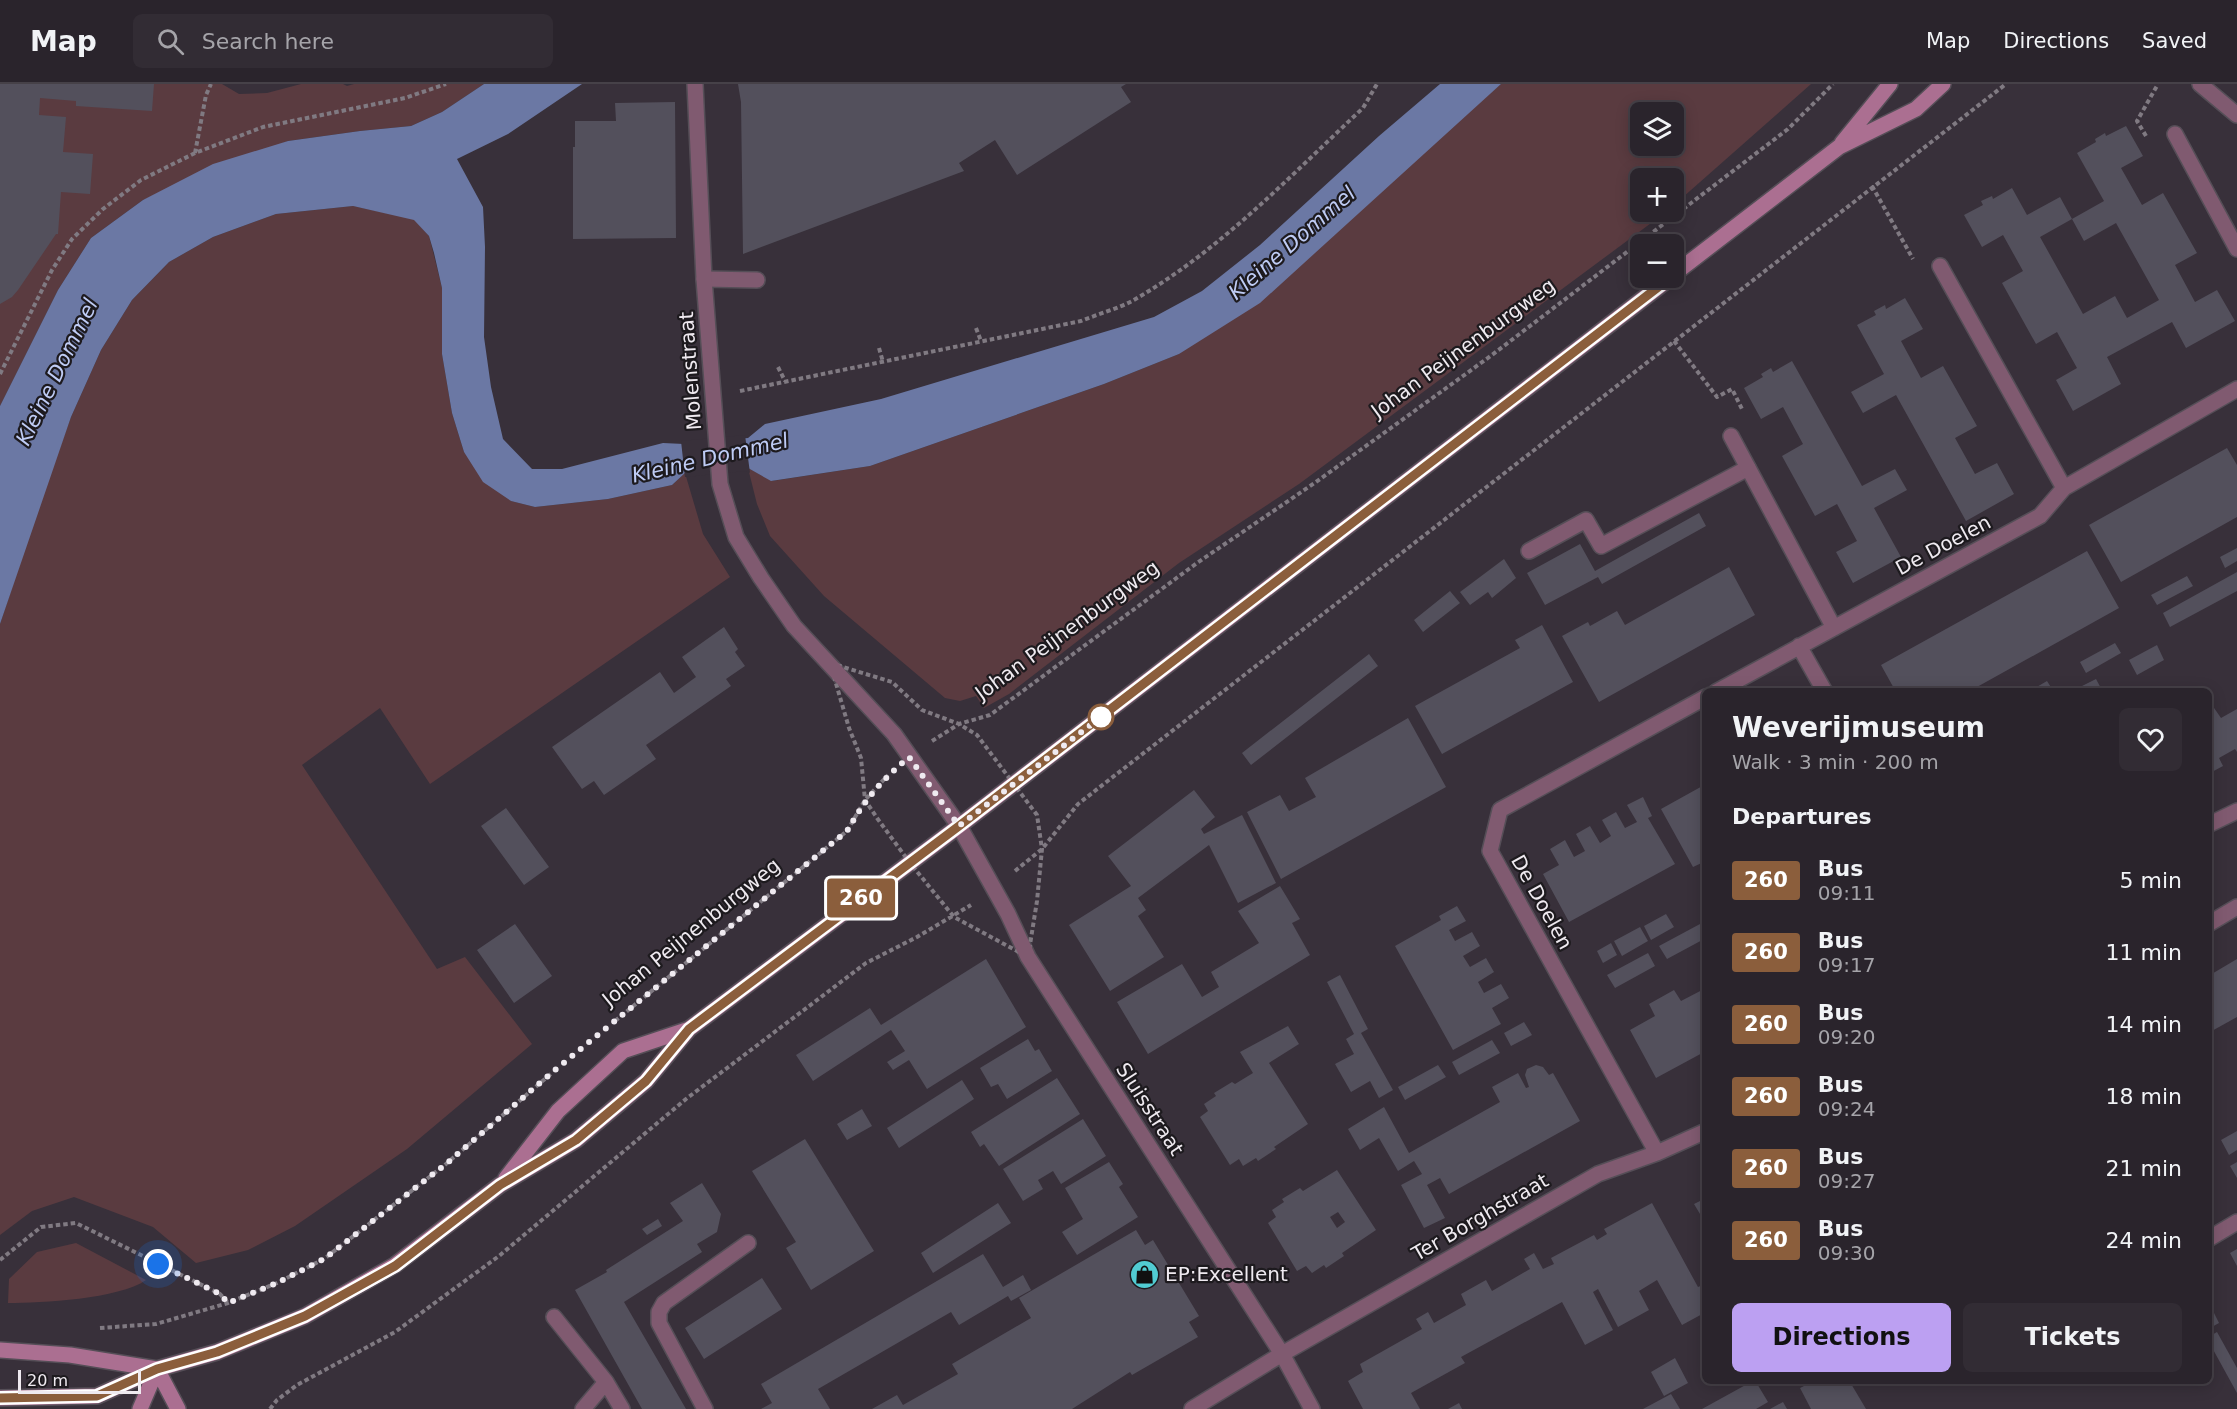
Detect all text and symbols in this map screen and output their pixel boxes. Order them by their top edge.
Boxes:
search box [133,14,553,68]
text: Map [30,25,97,58]
icon: search [154,25,187,58]
text: Search here [202,29,334,54]
text: Map [1926,29,1970,53]
text: Directions [2003,29,2109,53]
text: Saved [2142,29,2207,53]
map controls [1630,102,1684,288]
button: layers [1630,102,1684,156]
button: + [1630,168,1684,222]
water label: Kleine Dommel [1224,181,1360,305]
button: − [1630,234,1684,288]
street label: Johan Peijnenburgweg [1365,273,1560,424]
water label: Kleine Dommel [11,295,103,449]
street label: Molenstraat [674,311,706,431]
water label: Kleine Dommel [629,428,791,488]
street label: De Doelen [1891,510,1995,580]
street label: Johan Peijnenburgweg [969,555,1164,706]
unlabelled marker [1088,704,1114,730]
button: heart [2119,708,2182,771]
text: Weverijmuseum [1732,711,1985,744]
text: Walk · 3 min · 200 m [1732,750,1939,774]
text: Departures [1732,804,1872,829]
street label: De Doelen [1506,850,1578,954]
street label: Johan Peijnenburgweg [596,853,785,1012]
text: Bus [1818,856,1863,881]
text: 260 [1744,868,1788,892]
text: 5 min [2120,868,2182,893]
line badge: 260 [826,878,896,918]
text: 09:11 [1818,881,1875,905]
text: 260 [839,886,883,910]
text: Bus [1818,928,1863,953]
text: 260 [1744,940,1788,964]
text: 11 min [2106,940,2182,965]
text: 09:17 [1818,953,1875,977]
text: Bus [1818,1000,1863,1025]
text: 260 [1744,1012,1788,1036]
text: 14 min [2106,1012,2182,1037]
text: 09:20 [1818,1025,1875,1049]
street label: Sluisstraat [1111,1058,1189,1160]
text: Bus [1818,1072,1863,1097]
text: 260 [1744,1084,1788,1108]
text: 18 min [2106,1084,2182,1109]
text: 09:24 [1818,1097,1875,1121]
text: Bus [1818,1144,1863,1169]
text: 260 [1744,1156,1788,1180]
text: 21 min [2106,1156,2182,1181]
street label: Ter Borghstraat [1407,1168,1553,1266]
text: 09:27 [1818,1169,1875,1193]
text: Bus [1818,1216,1863,1241]
text: 260 [1744,1228,1788,1252]
text: 24 min [2106,1228,2182,1253]
text: 09:30 [1818,1241,1875,1265]
your location [143,1249,173,1279]
shop icon: EP:Excellent [1128,1258,1160,1290]
place label: EP:Excellent [1165,1262,1288,1286]
button: Directions [1732,1303,1951,1372]
button: Tickets [1963,1303,2182,1372]
scale bar [18,1367,141,1394]
text: 20 m [27,1371,68,1390]

